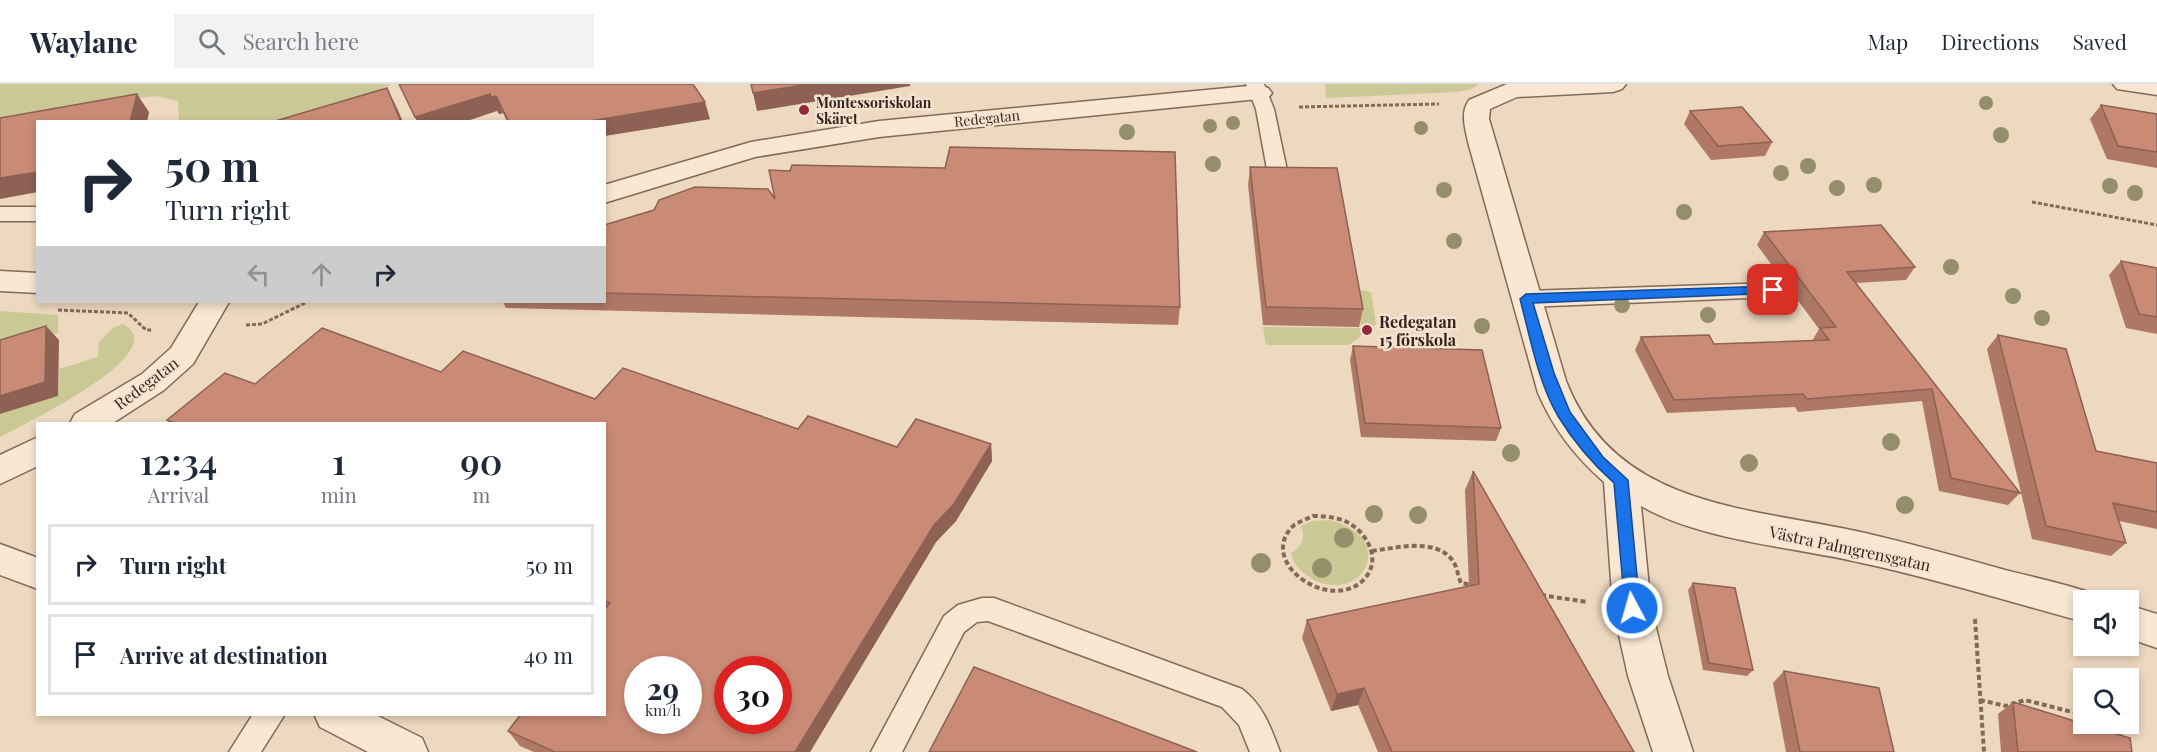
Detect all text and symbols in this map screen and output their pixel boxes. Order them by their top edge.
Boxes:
search box [174,14,594,68]
text: Waylane [30,23,138,60]
icon: search [195,25,228,58]
text: Search here [243,26,359,56]
text: Map [1867,27,1908,55]
text: Directions [1941,27,2039,55]
text: Saved [2072,27,2127,55]
place label: Montessoriskolan Skäret [816,93,932,128]
marker: Montessoriskolan Skäret [797,103,811,117]
street label: Redegatan [953,105,1021,131]
text: 50 m [165,137,259,193]
icon: right [66,144,144,222]
text: Turn right [165,191,290,227]
icon: left [242,258,275,291]
icon: ahead [305,258,338,291]
icon: right [368,258,401,291]
pin [1747,264,1798,315]
icon: arrive [1756,273,1789,306]
place label: Redegatan 15 förskola [1379,311,1457,350]
marker: Redegatan 15 förskola [1360,323,1374,337]
street label: Redegatan [110,352,183,414]
text: 12:34 [140,436,217,484]
text: 1 [332,436,346,484]
text: 90 [460,436,502,484]
text: Arrival [148,481,209,508]
text: min [321,481,357,508]
text: m [472,481,490,508]
street label: Västra Palmgrensgatan [1766,520,1933,575]
icon: right [69,548,102,581]
text: Turn right [120,550,226,580]
text: 50 m [526,550,573,580]
position arrow [1600,576,1664,640]
map controls [2073,590,2139,734]
button: sound [2073,590,2139,656]
icon: arrive [69,638,102,671]
text: Arrive at destination [120,640,328,670]
text: 40 m [524,640,573,670]
speed limit sign: 30 [714,656,792,734]
text: 29 [647,668,679,708]
button: search [2073,668,2139,734]
text: km/h [645,700,681,720]

